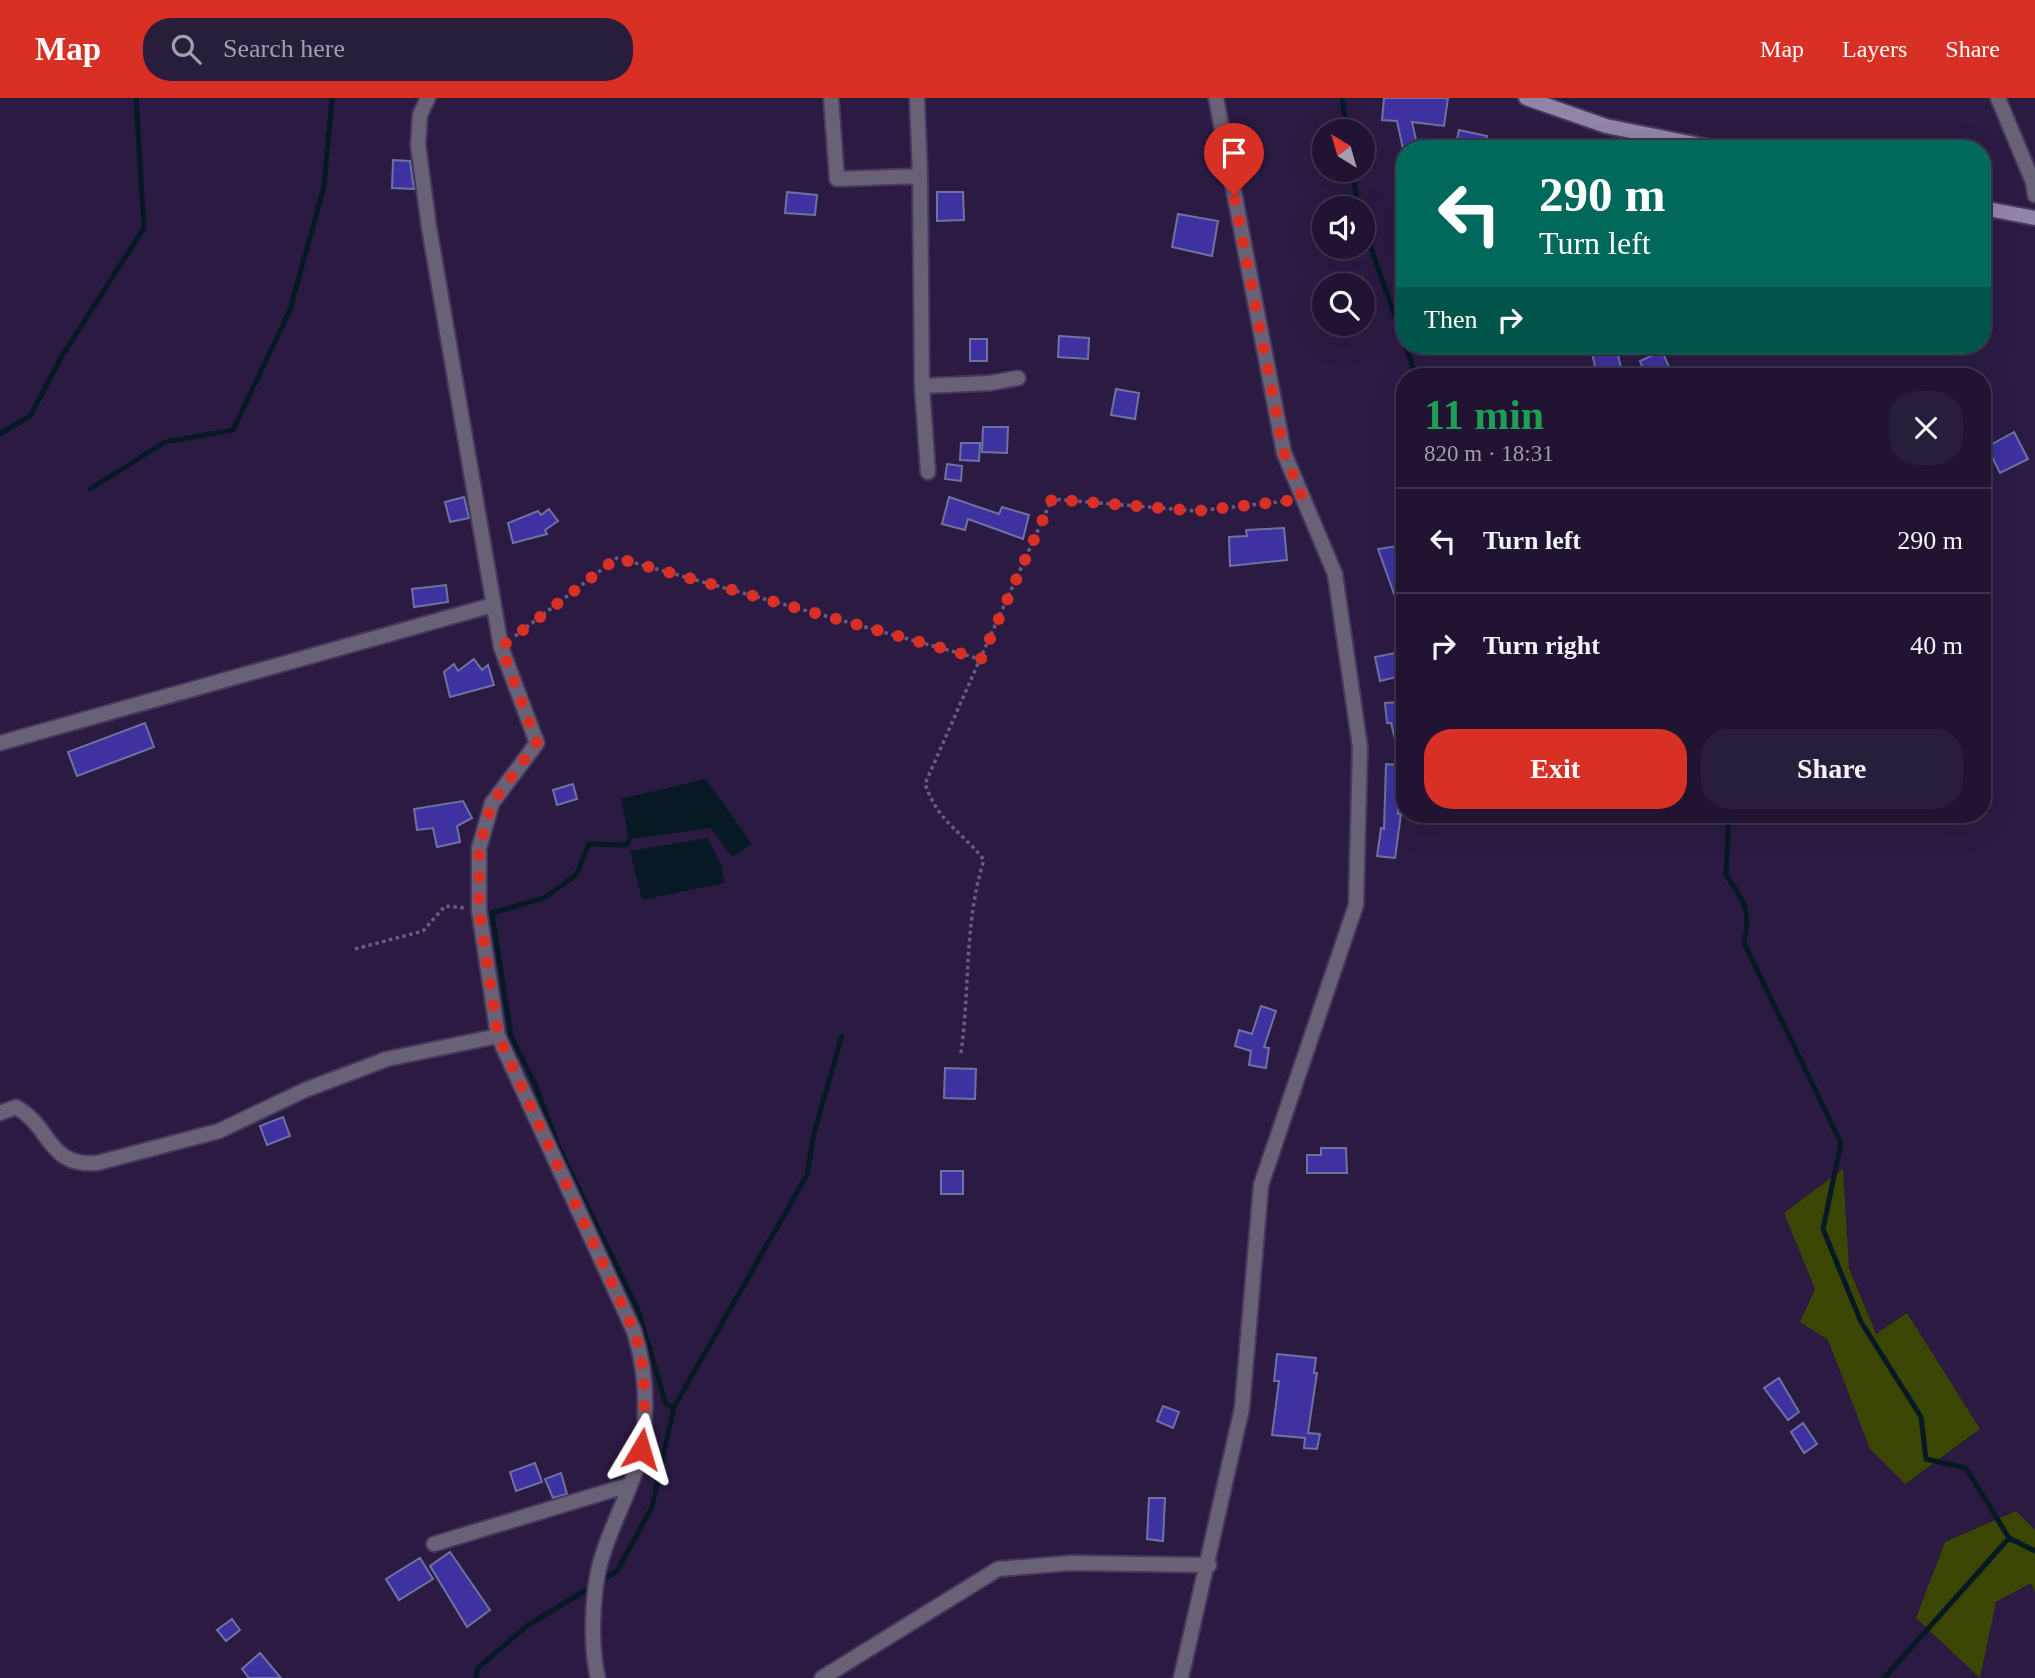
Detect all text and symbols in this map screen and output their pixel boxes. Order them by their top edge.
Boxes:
search box [143,18,633,81]
icon: search [167,30,205,68]
text: Map [35,31,101,67]
text: Search here [223,34,345,63]
text: Map [1760,36,1804,62]
text: Layers [1842,36,1907,62]
text: Share [1945,36,2000,62]
north arrow [1312,119,1376,182]
map controls [1312,119,1375,336]
pin [1204,123,1264,195]
icon: arrive [1215,134,1253,172]
text: 290 m [1539,167,1666,222]
icon: left [1424,168,1515,259]
button: sound [1312,196,1375,259]
text: Turn left [1539,225,1651,261]
button: search [1312,273,1375,336]
icon: right [1491,301,1529,339]
text: Then [1424,305,1477,334]
button: close [1889,391,1963,465]
text: 11 min [1424,392,1544,438]
text: 820 m · 18:31 [1424,441,1554,466]
icon: left [1424,522,1462,560]
text: Turn left [1483,526,1581,555]
text: 290 m [1897,526,1963,555]
icon: right [1424,627,1462,665]
text: Turn right [1483,631,1600,660]
text: 40 m [1910,631,1963,660]
button: Exit [1424,729,1687,809]
button: Share [1701,729,1963,809]
position arrow [604,1412,678,1486]

